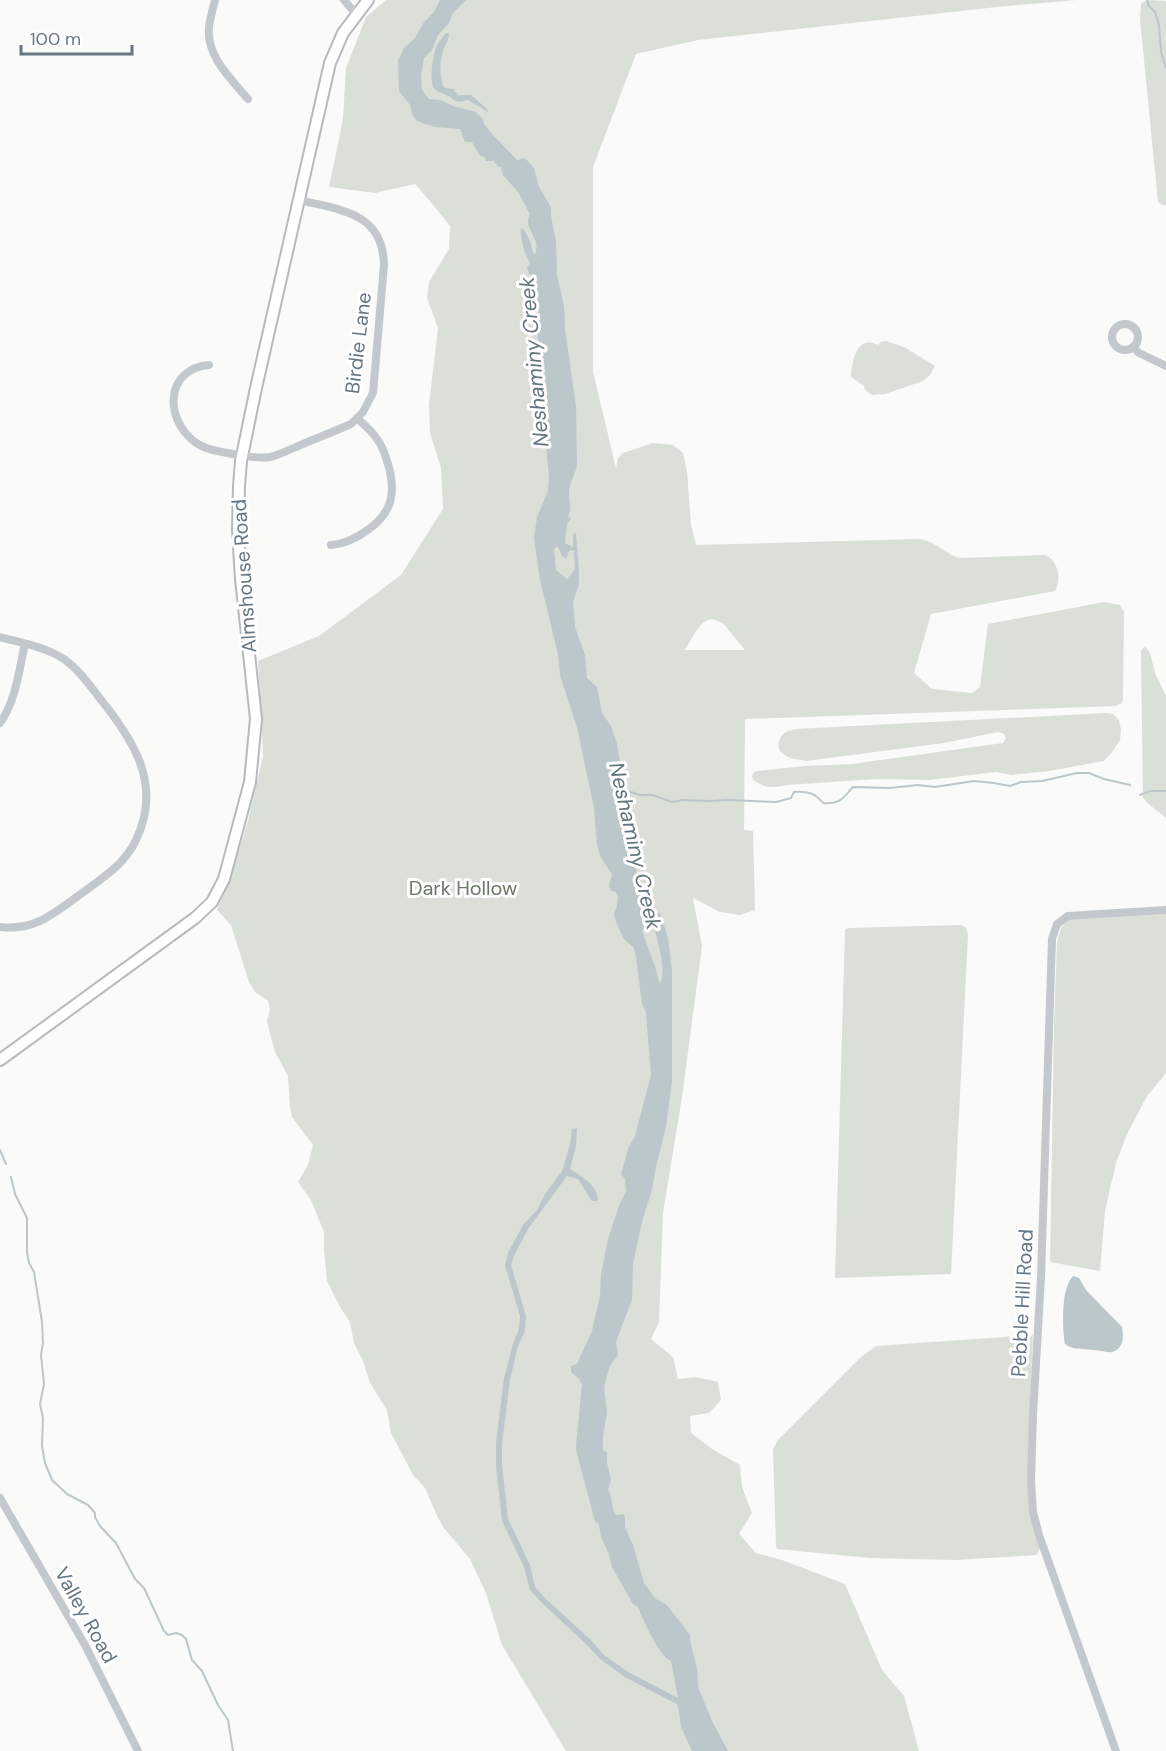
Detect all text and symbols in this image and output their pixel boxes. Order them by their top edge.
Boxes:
scale bar [21,18,132,56]
text: 100 m [30,27,81,51]
water label: Neshaminy Creek [513,275,555,448]
street label: Birdie Lane [339,291,377,395]
street label: Almshouse Road [226,498,262,654]
water label: Neshaminy Creek [602,760,668,933]
park label: Dark Hollow [409,875,517,901]
street label: Pebble Hill Road [1005,1229,1039,1377]
street label: Valley Road [49,1562,123,1668]

